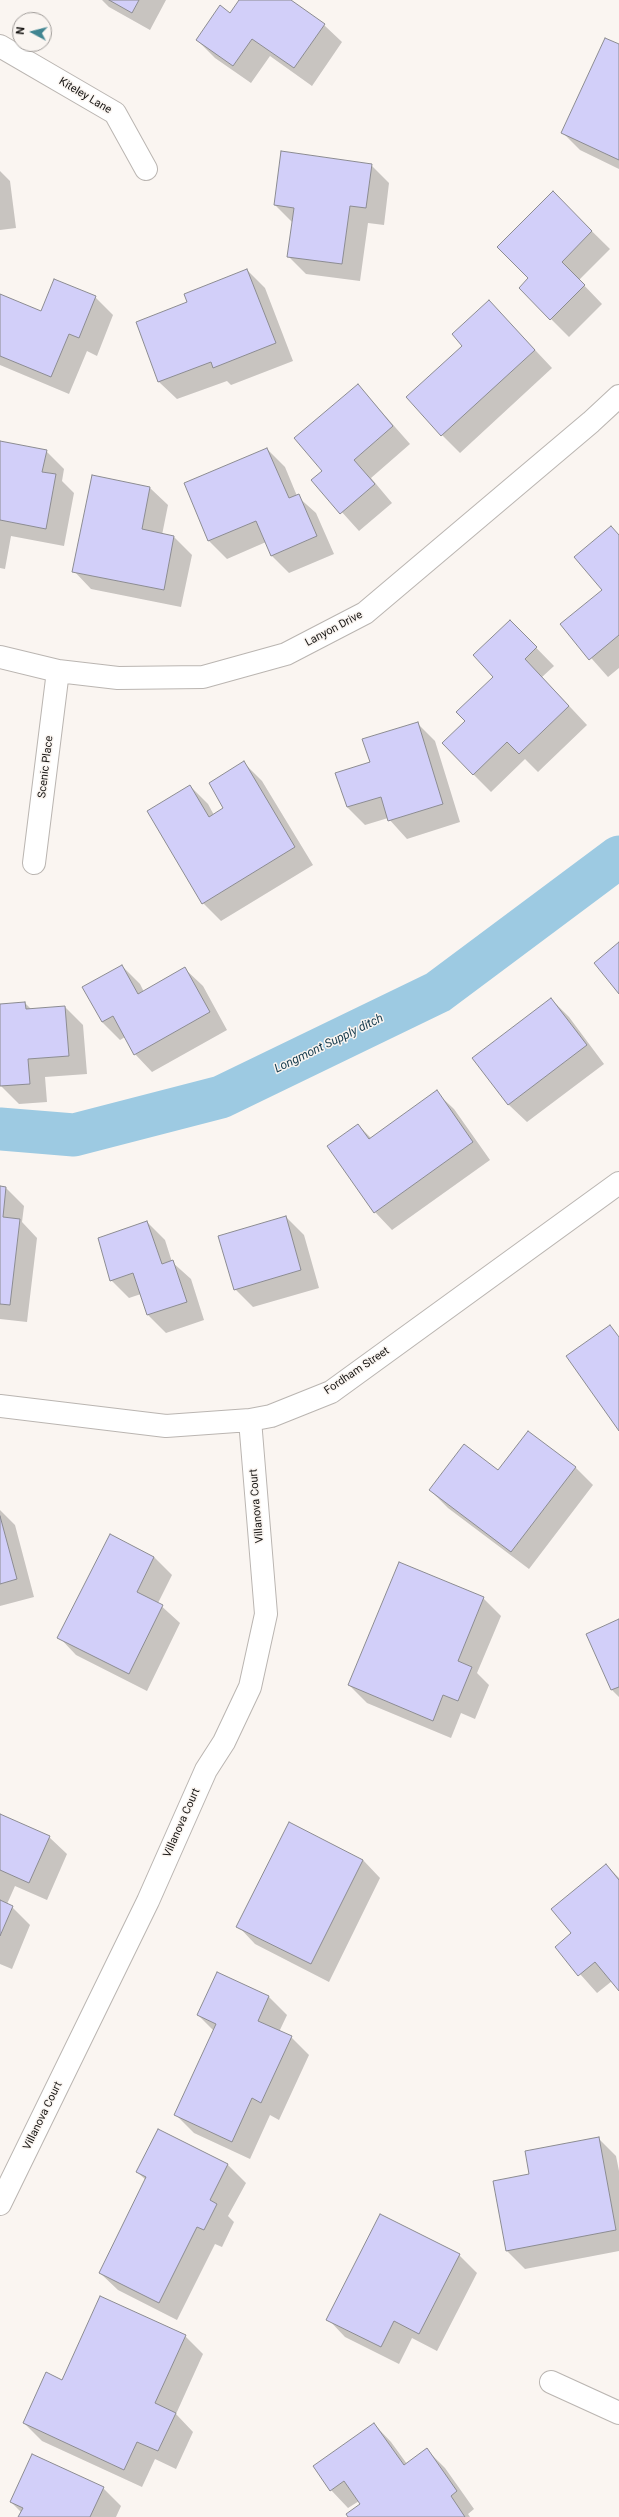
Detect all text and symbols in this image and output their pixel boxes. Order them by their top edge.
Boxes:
north arrow [12,12,52,52]
text: N [14,26,28,35]
street label: Kiteley Lane [56,75,114,117]
street label: Lanyon Drive [303,608,365,650]
street label: Scenic Place [36,735,56,799]
water label: Longmont Supply ditch [272,1011,386,1077]
street label: Fordham Street [322,1344,392,1398]
street label: Villanova Court [247,1468,267,1544]
street label: Villanova Court [161,1786,203,1860]
street label: Villanova Court [21,2080,65,2152]

